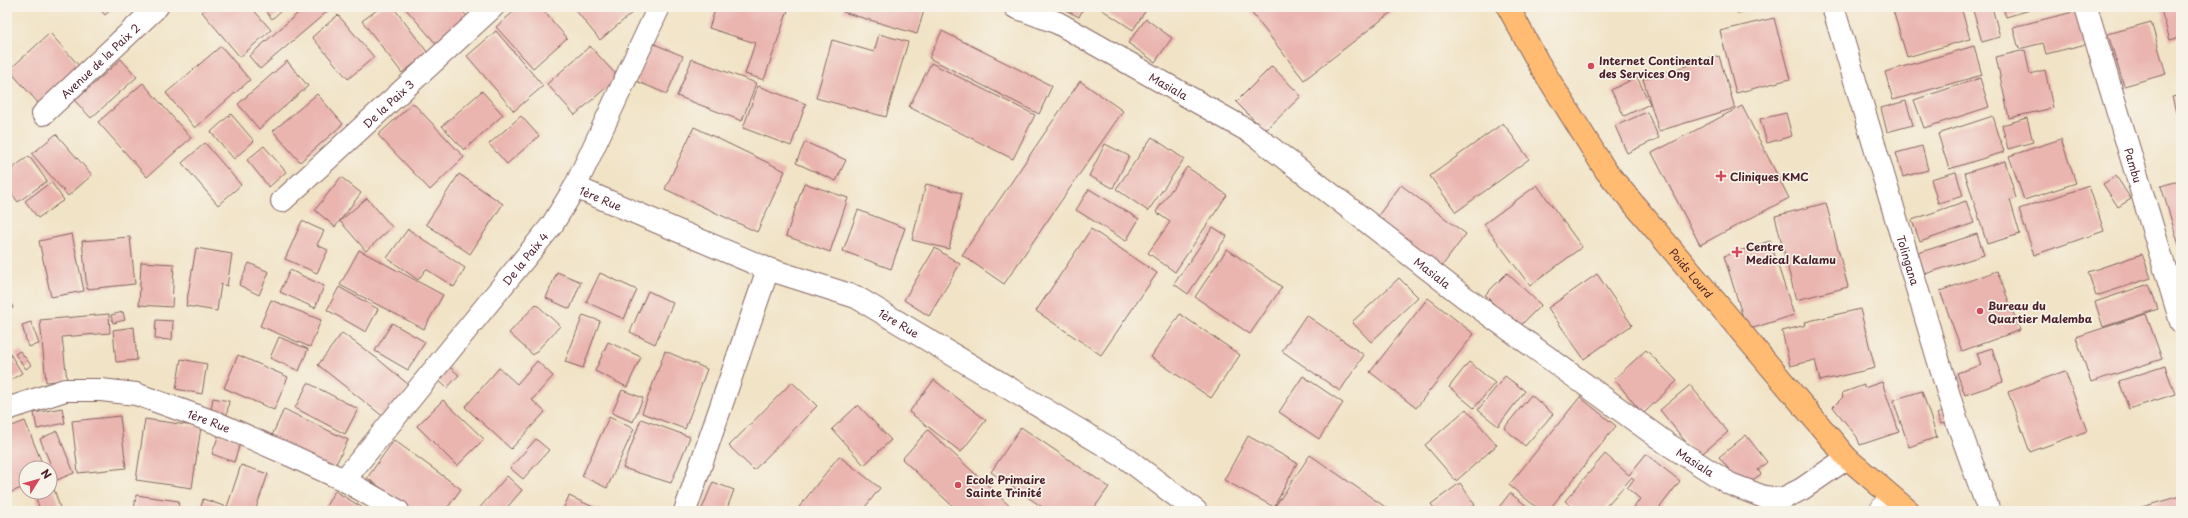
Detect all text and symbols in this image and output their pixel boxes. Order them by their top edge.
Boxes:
street label: Avenue de la Paix 2 [56,19,143,102]
place label: Internet Continental des Services Ong [1599,52,1714,82]
marker: Internet Continental des Services Ong [1586,61,1596,71]
street label: Masiala [1146,68,1191,104]
street label: De la Paix 3 [359,76,417,132]
street label: Pambu [2120,145,2147,185]
place label: Cliniques KMC [1730,168,1809,185]
marker: Cliniques KMC [1715,170,1727,182]
street label: 1ère Rue [577,181,625,214]
street label: De la Paix 4 [498,228,552,289]
street label: Tolingana [1893,233,1924,287]
place label: Centre Medical Kalamu [1746,238,1836,268]
street label: Poids Lourd [1666,244,1717,301]
marker: Centre Medical Kalamu [1731,246,1743,258]
street label: Masiala [1411,253,1454,292]
place label: Bureau du Quartier Malemba [1988,297,2093,327]
street label: 1ère Rue [875,304,922,341]
marker: Bureau du Quartier Malemba [1975,306,1985,316]
street label: 1ère Rue [185,405,233,436]
street label: Masiala [1673,443,1718,480]
north arrow [18,460,58,500]
text: N [37,465,56,483]
place label: Ecole Primaire Sainte Trinité [966,471,1046,501]
marker: Ecole Primaire Sainte Trinité [953,480,963,490]

